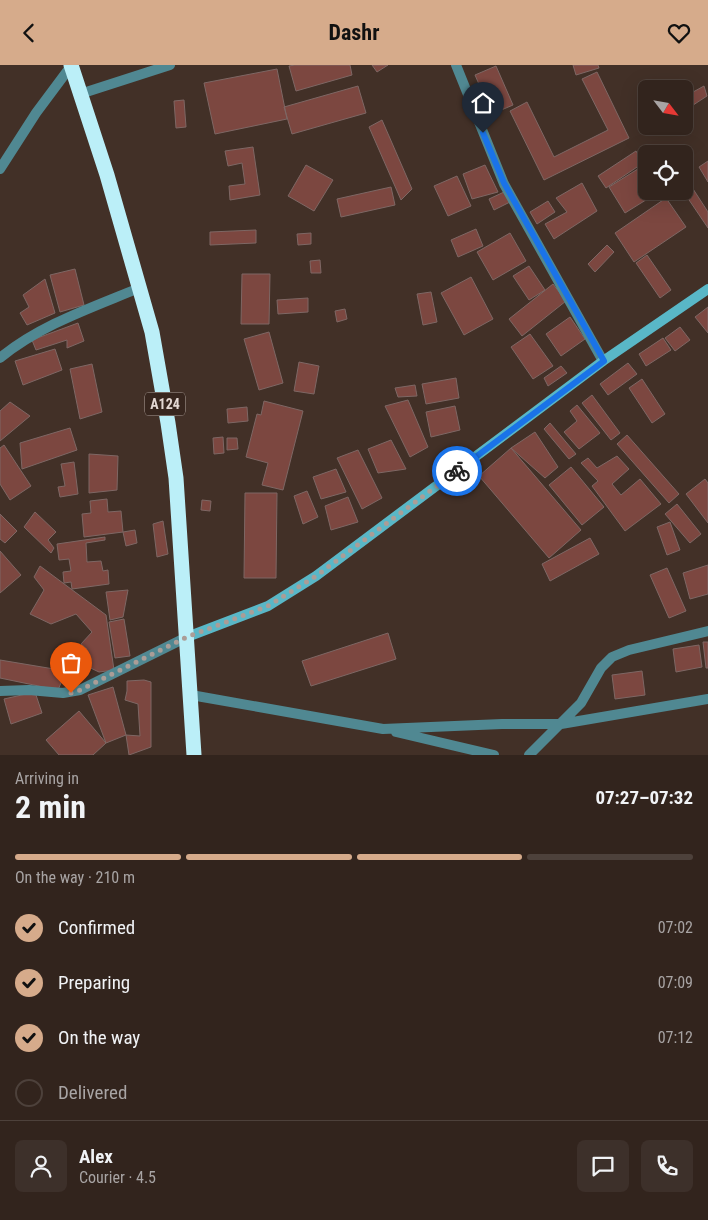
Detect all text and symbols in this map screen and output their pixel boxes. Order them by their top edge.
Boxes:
icon: back [15,19,43,47]
icon: heart [665,19,693,47]
text: Dashr [329,20,379,45]
north arrow [638,80,692,135]
map controls [638,80,693,200]
pin [462,82,504,133]
icon: home [469,89,497,117]
button: locate [638,145,693,200]
road number: A124 [145,393,185,415]
courier [432,446,482,496]
icon: bike [443,457,471,485]
pin [50,642,92,693]
icon: bag [57,649,85,677]
text: Arriving in [15,769,79,788]
text: 07:27–07:32 [595,786,693,809]
text: 2 min [15,788,86,826]
text: On the way · 210 m [15,868,135,887]
icon: check [15,914,43,942]
text: Confirmed [58,916,135,939]
text: 07:02 [658,918,693,937]
icon: check [15,969,43,997]
text: Preparing [58,971,130,994]
text: 07:09 [658,973,693,992]
icon: check [15,1024,43,1052]
text: On the way [58,1026,140,1049]
text: 07:12 [658,1028,693,1047]
text: Delivered [58,1081,127,1104]
button: person [15,1140,67,1192]
button: chat [577,1140,629,1192]
button: phone [641,1140,693,1192]
text: Alex [79,1145,113,1168]
text: Courier · 4.5 [79,1168,156,1187]

